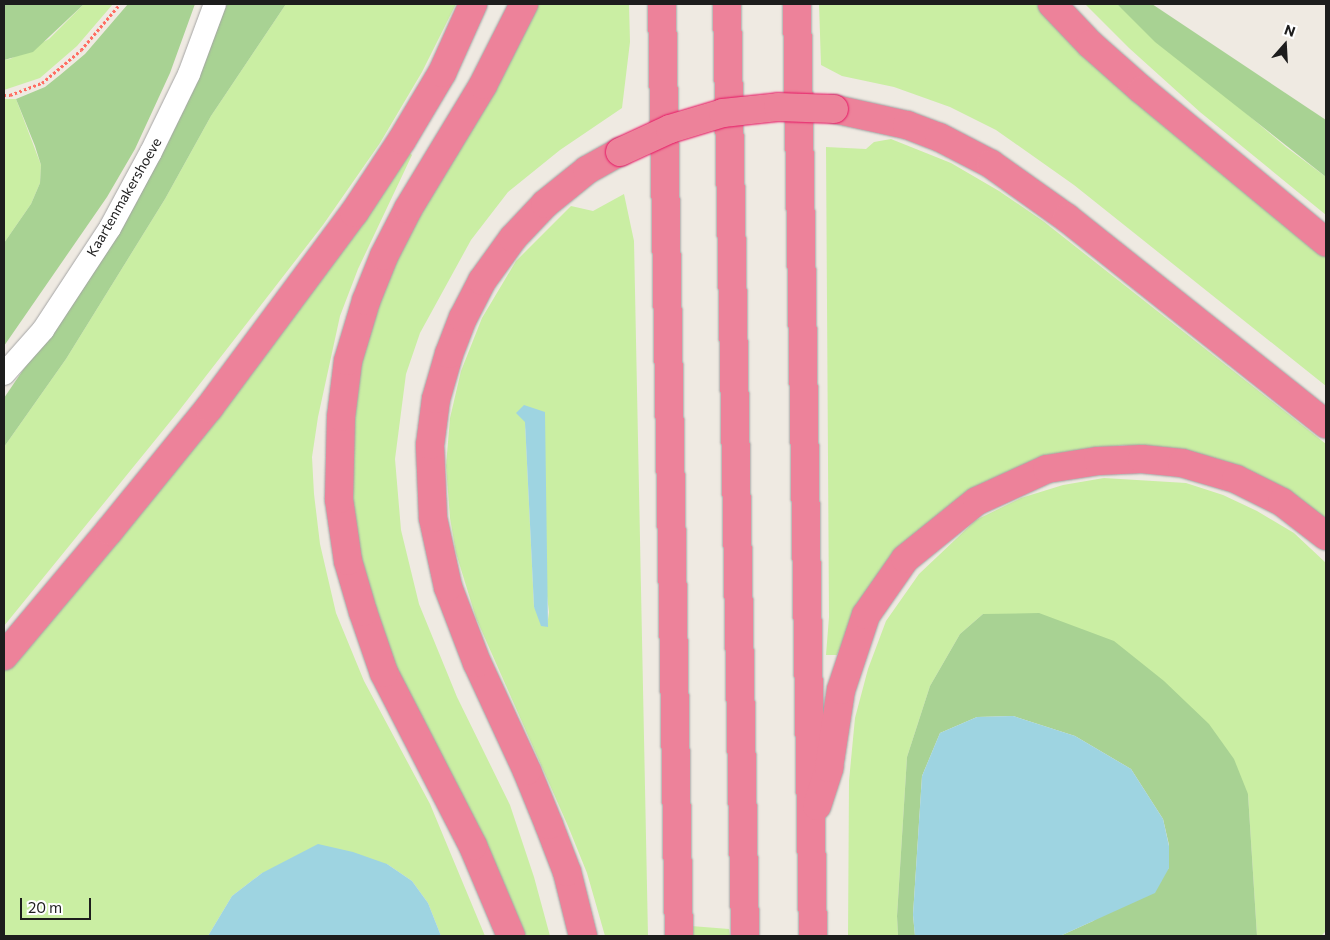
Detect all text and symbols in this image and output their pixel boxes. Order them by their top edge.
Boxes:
north arrow [1260,20,1310,70]
text: N [1282,21,1298,40]
street label: Kaartenmakershoeve [83,135,165,259]
scale bar [22,888,94,920]
text: 20 m [28,898,62,916]

